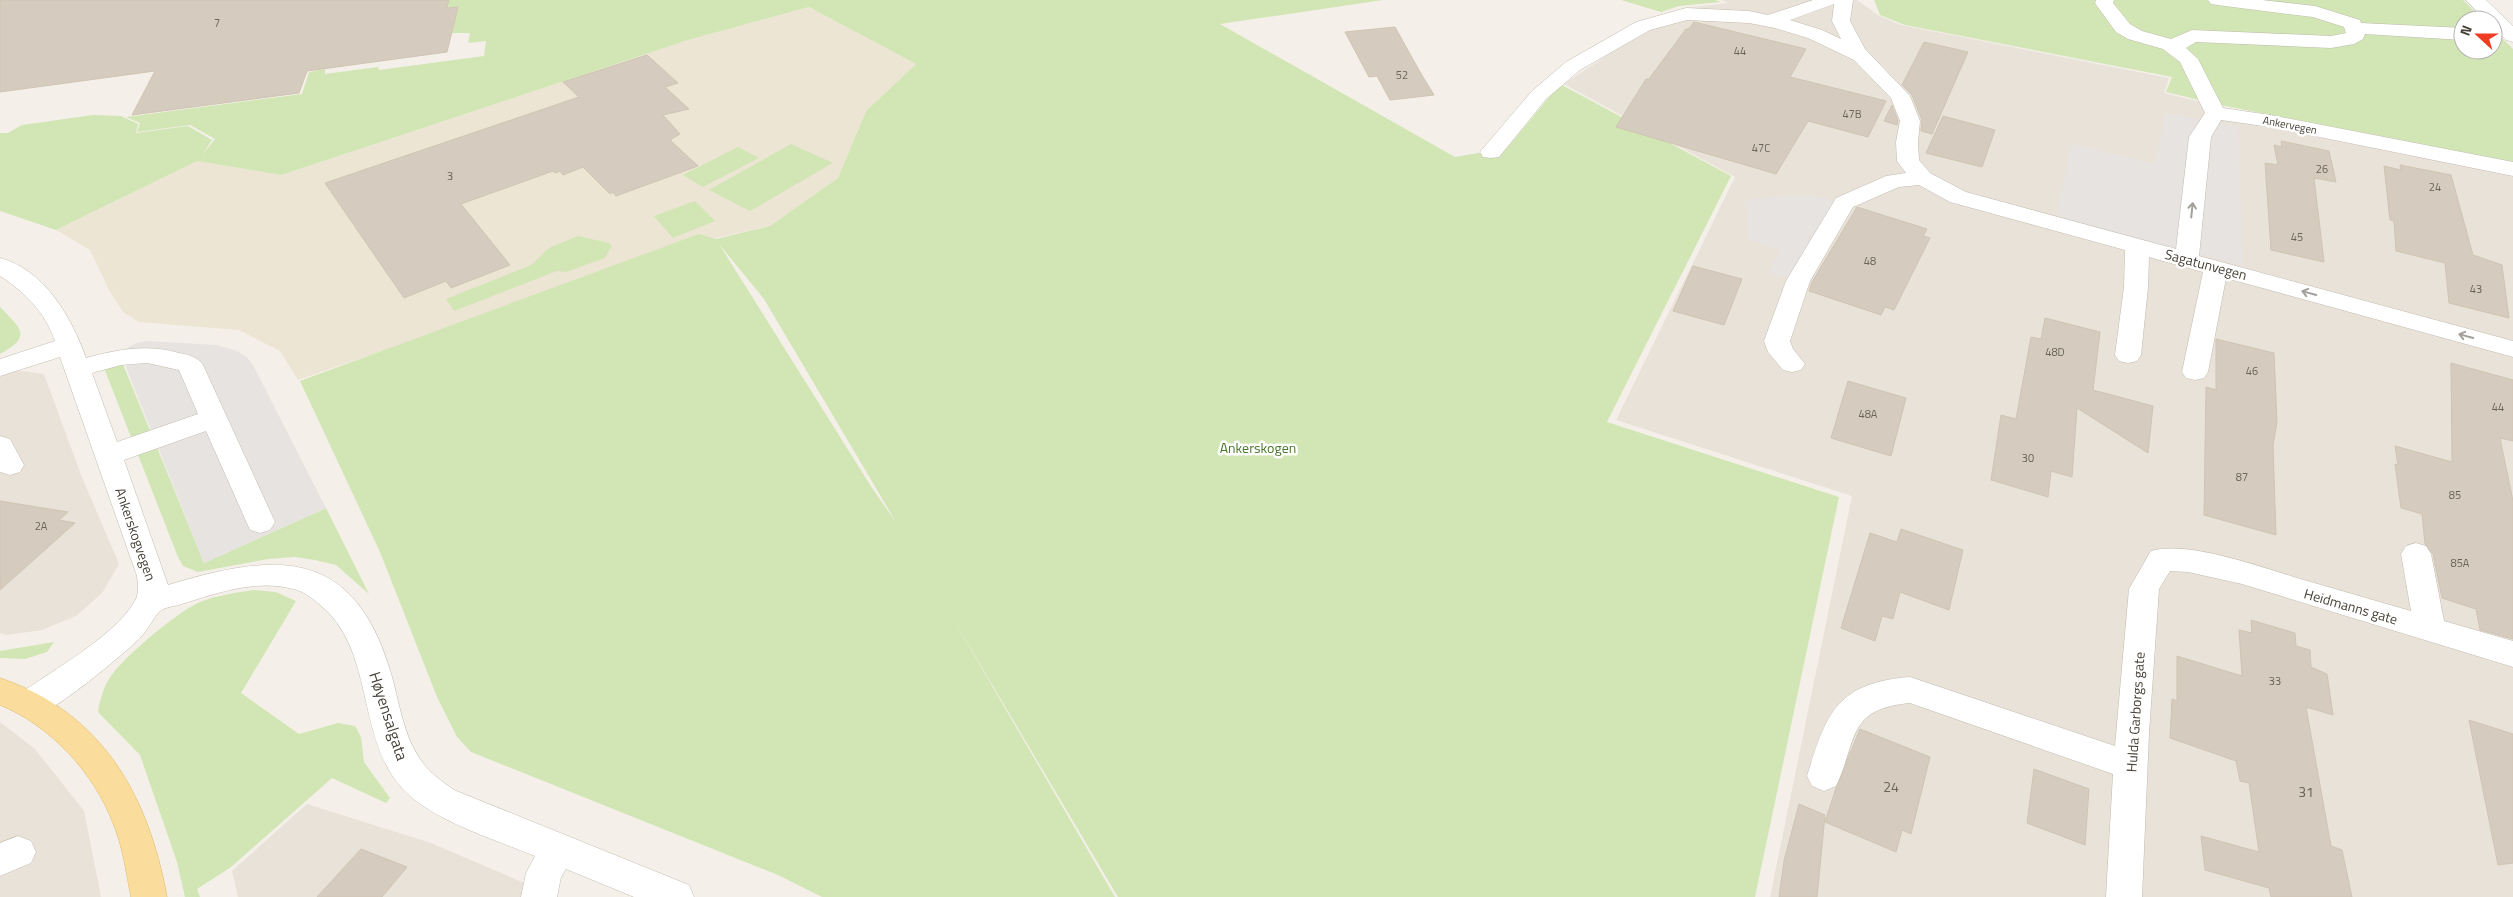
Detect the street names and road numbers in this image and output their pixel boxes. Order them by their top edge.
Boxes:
street label: Ankervegen [2262,112,2319,138]
street label: Sagatunvegen [2163,243,2249,285]
street label: Ankerskogvegen [110,485,162,583]
street label: Heidmanns gate [2302,583,2400,629]
street label: Hulda Garborgs gate [2120,651,2150,773]
street label: Høyensalgata [363,668,415,764]

